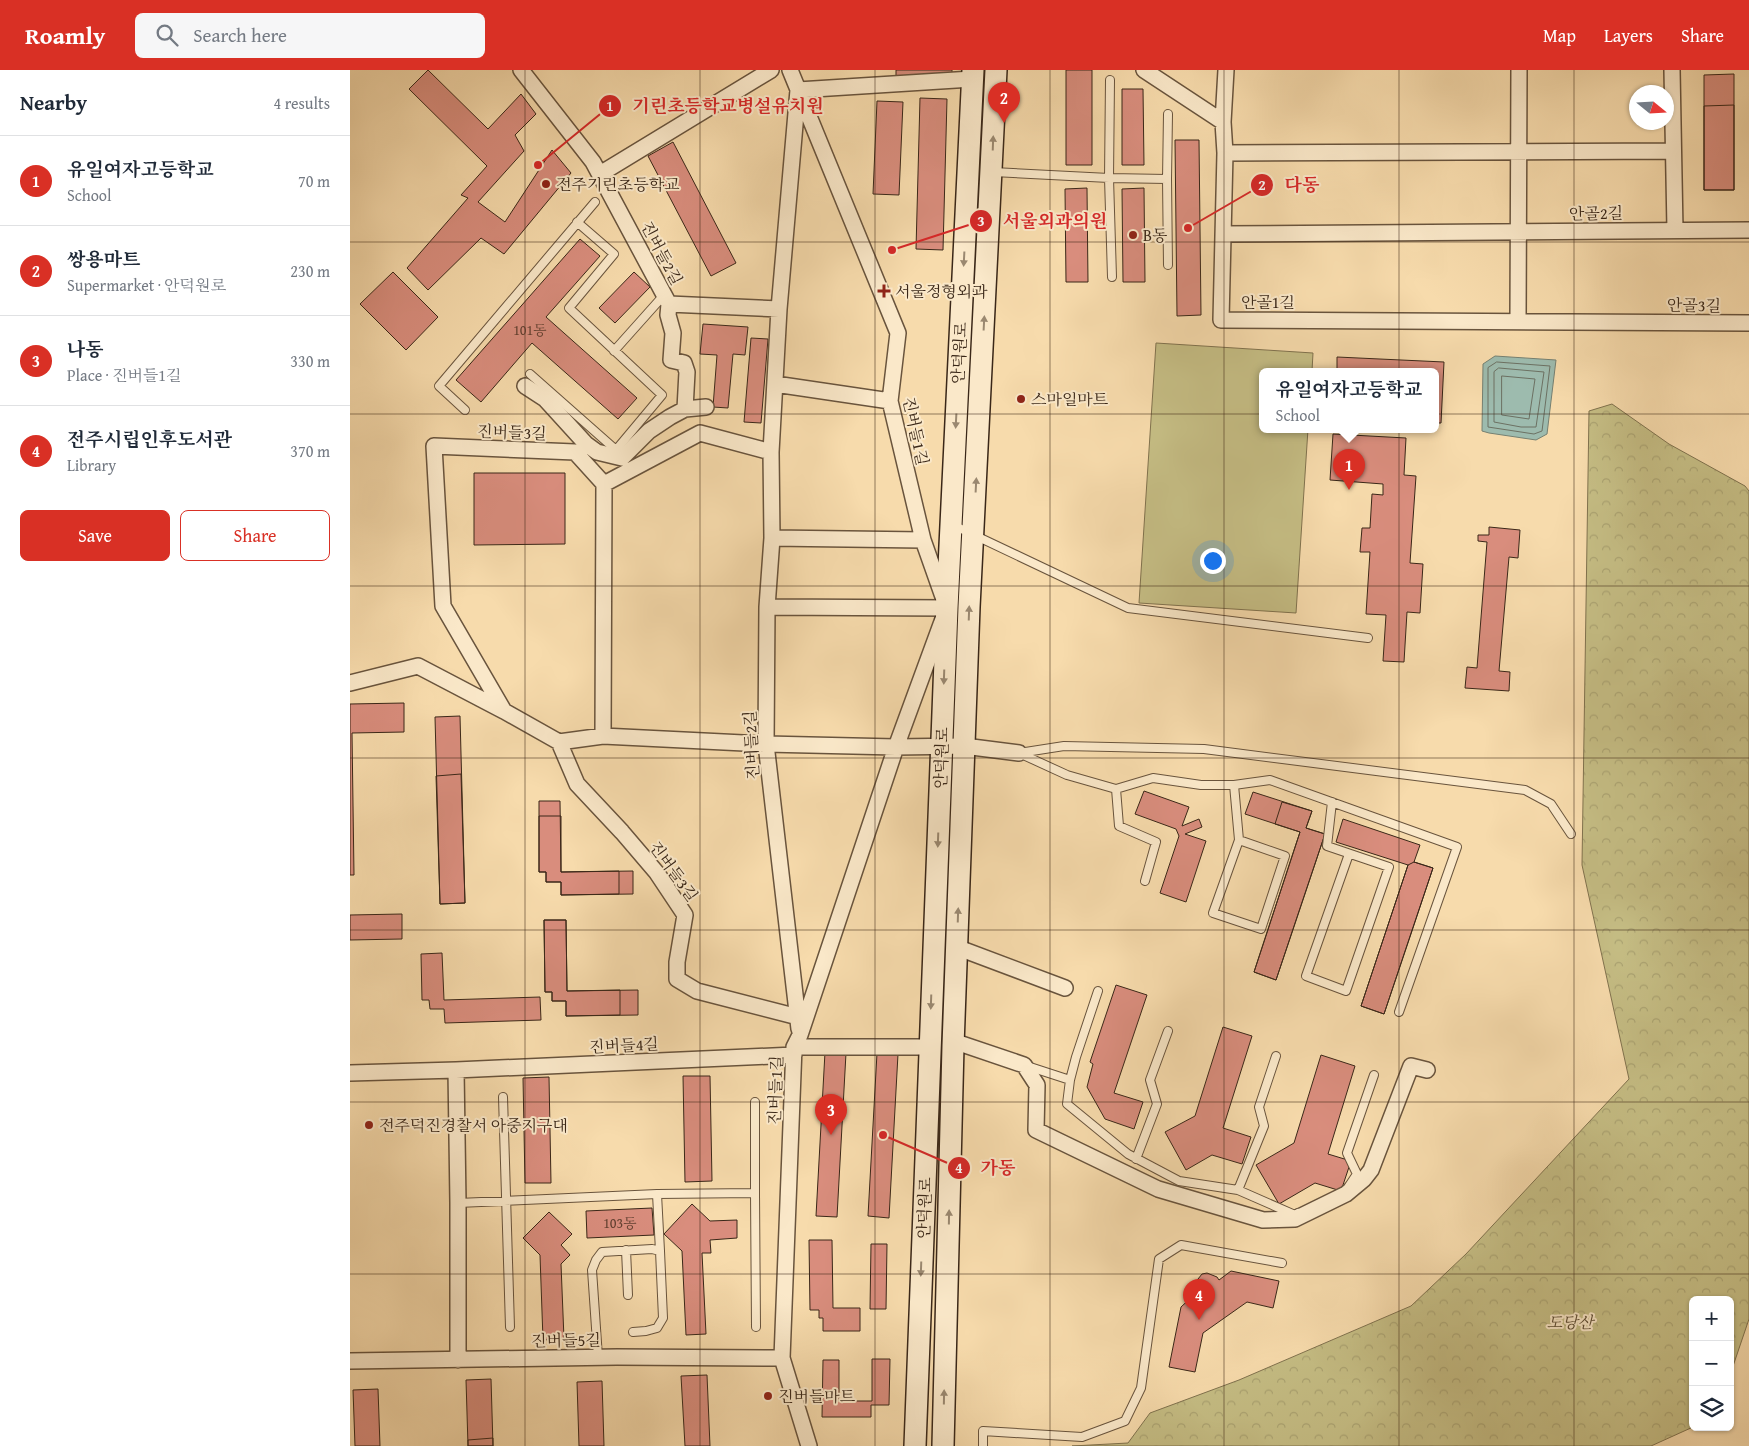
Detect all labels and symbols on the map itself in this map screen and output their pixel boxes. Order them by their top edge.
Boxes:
pin: 2 [988,82,1020,123]
north arrow [1629,85,1674,130]
callout: 기린초등학교병설유치원 [598,89,834,122]
text: 기린초등학교병설유치원 [632,92,824,119]
text: 1 [606,95,614,116]
one-way arrow [989,135,997,151]
callout: 다동 [1250,168,1330,201]
text: 다동 [1285,171,1320,198]
place label: 전주기린초등학교 [556,172,680,196]
text: 2 [1258,174,1266,195]
marker: 전주기린초등학교 [540,178,552,190]
street label: 안골2길 [1569,201,1623,225]
callout: 서울외과의원 [968,204,1117,237]
text: 서울외과의원 [1003,207,1107,234]
text: 3 [977,210,985,231]
street label: 진버들2길 [635,217,689,289]
place label: B동 [1143,223,1168,247]
marker: B동 [1127,229,1139,241]
one-way arrow [960,251,968,267]
place label: 서울정형외과 [895,279,988,303]
marker: 서울정형외과 [877,284,891,298]
street label: 안골1길 [1241,290,1295,314]
street label: 안골3길 [1667,293,1721,317]
one-way arrow [980,315,988,331]
house number: 101동 [513,320,547,340]
street label: 안덕원로 [945,321,973,384]
place label: 스마일마트 [1031,387,1109,411]
marker: 스마일마트 [1015,393,1027,405]
street label: 진버들1길 [897,394,935,468]
one-way arrow [952,413,960,429]
street label: 진버들3길 [477,419,547,445]
pin: 1 [1333,449,1365,490]
one-way arrow [972,477,980,493]
your location [1200,548,1226,574]
one-way arrow [965,604,973,620]
one-way arrow [940,670,948,686]
street label: 진버들2길 [737,710,765,780]
street label: 안덕원로 [928,726,954,789]
one-way arrow [933,832,941,848]
street label: 진버들3길 [644,836,704,906]
one-way arrow [954,907,962,923]
one-way arrow [927,994,935,1010]
street label: 진버들4길 [589,1031,659,1059]
street label: 진버들1길 [762,1055,788,1125]
pin: 3 [815,1094,847,1135]
place label: 전주덕진경찰서 아중지구대 [379,1113,568,1137]
marker: 전주덕진경찰서 아중지구대 [363,1119,375,1131]
callout: 가동 [946,1151,1026,1184]
text: 가동 [981,1154,1016,1181]
text: 4 [955,1157,963,1178]
street label: 안덕원로 [911,1176,937,1239]
one-way arrow [945,1209,953,1225]
house number: 103동 [603,1213,637,1233]
one-way arrow [917,1262,925,1278]
pin: 4 [1183,1279,1215,1320]
park label: 도당산 [1547,1310,1596,1334]
street label: 진버들5길 [531,1327,601,1353]
place label: 진버들마트 [778,1384,856,1408]
one-way arrow [941,1389,949,1405]
marker: 진버들마트 [762,1390,774,1402]

